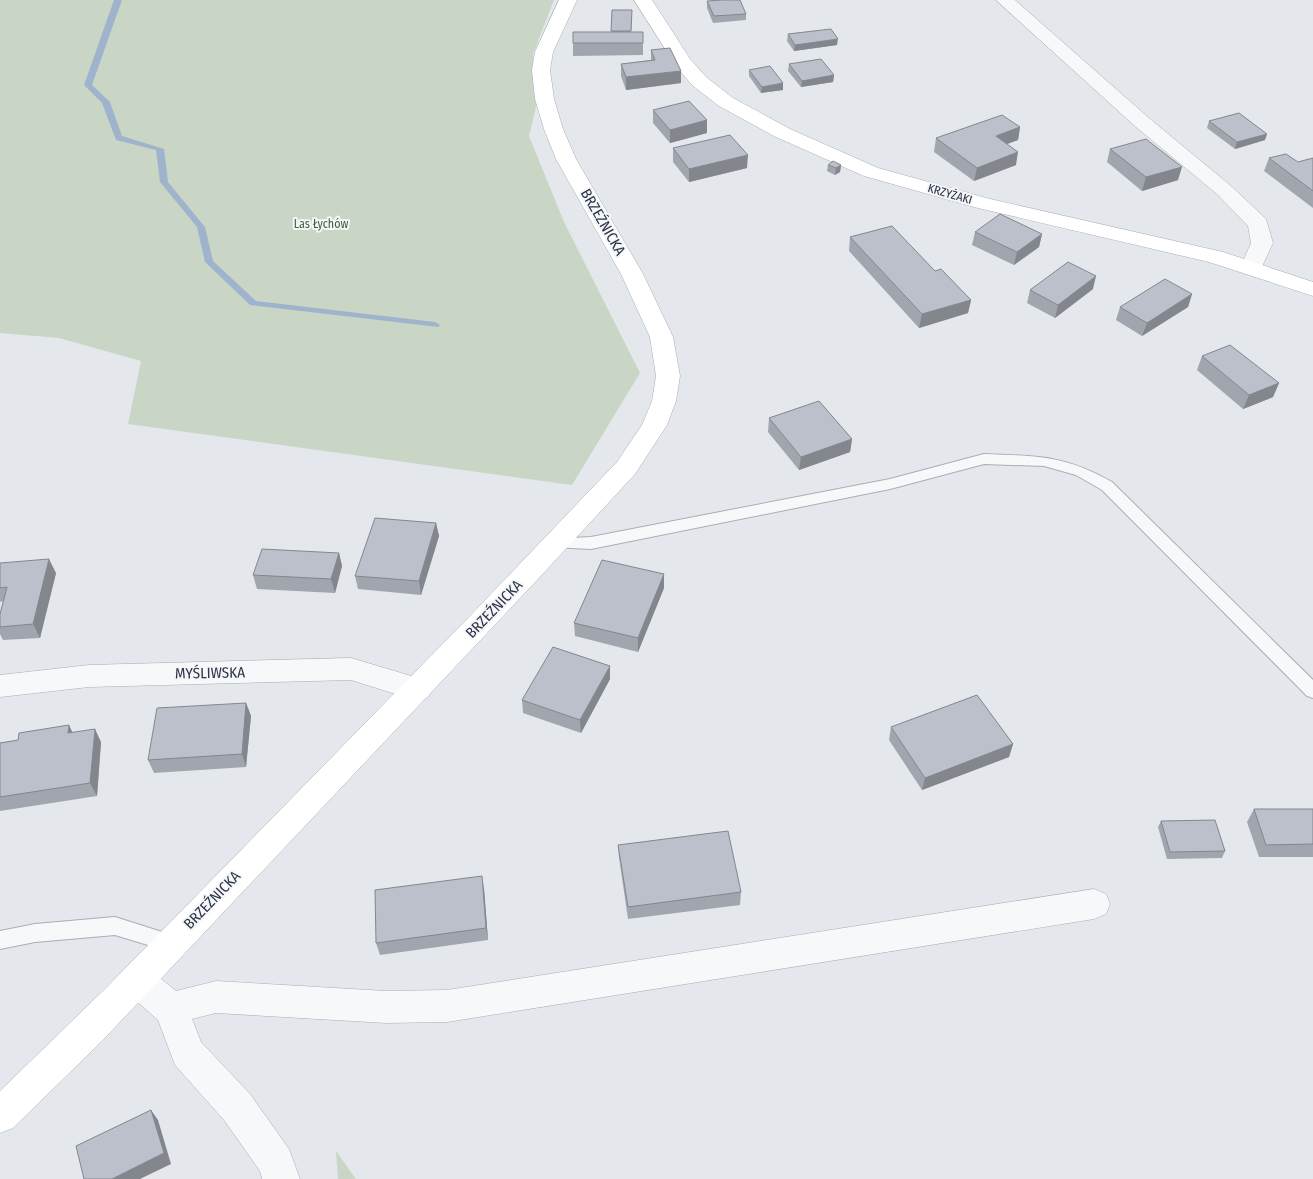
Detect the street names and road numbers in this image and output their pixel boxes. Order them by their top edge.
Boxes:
street label: KRZYŻAKI [926,180,974,207]
street label: BRZEŹNICKA [577,186,629,259]
street label: BRZEŹNICKA [462,576,526,642]
street label: MYŚLIWSKA [175,663,245,683]
street label: BRZEŹNICKA [180,867,244,933]

